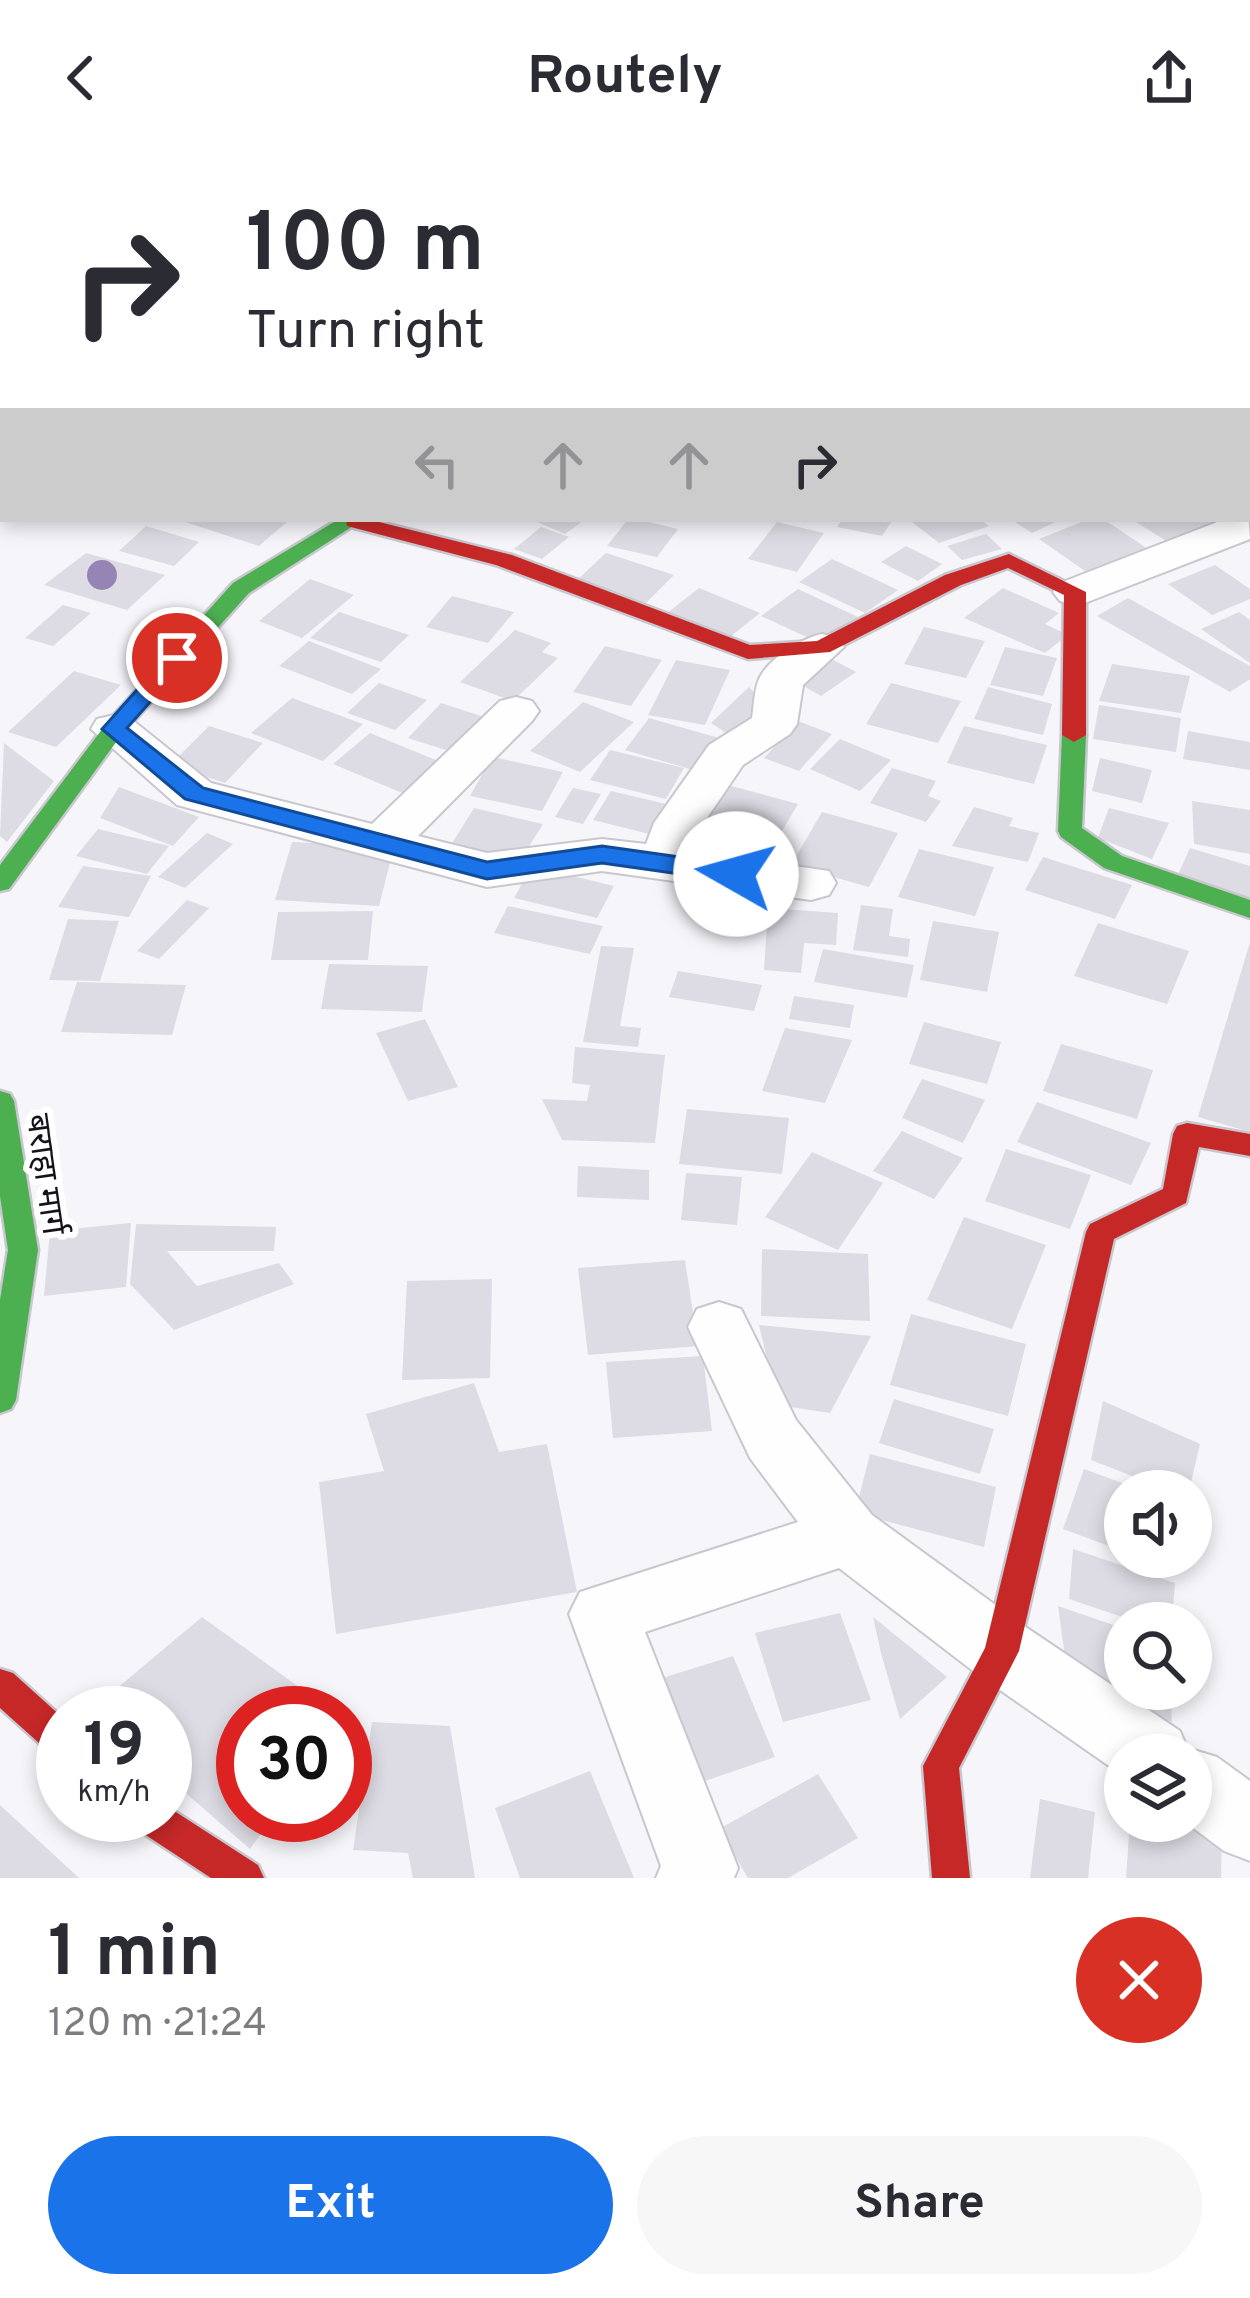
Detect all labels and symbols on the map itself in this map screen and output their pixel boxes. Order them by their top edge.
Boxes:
pin [126,607,228,709]
position arrow [673,811,799,937]
street label: बराहा मार्ग [14,1111,73,1239]
speed limit sign: 30 [216,1686,372,1842]

